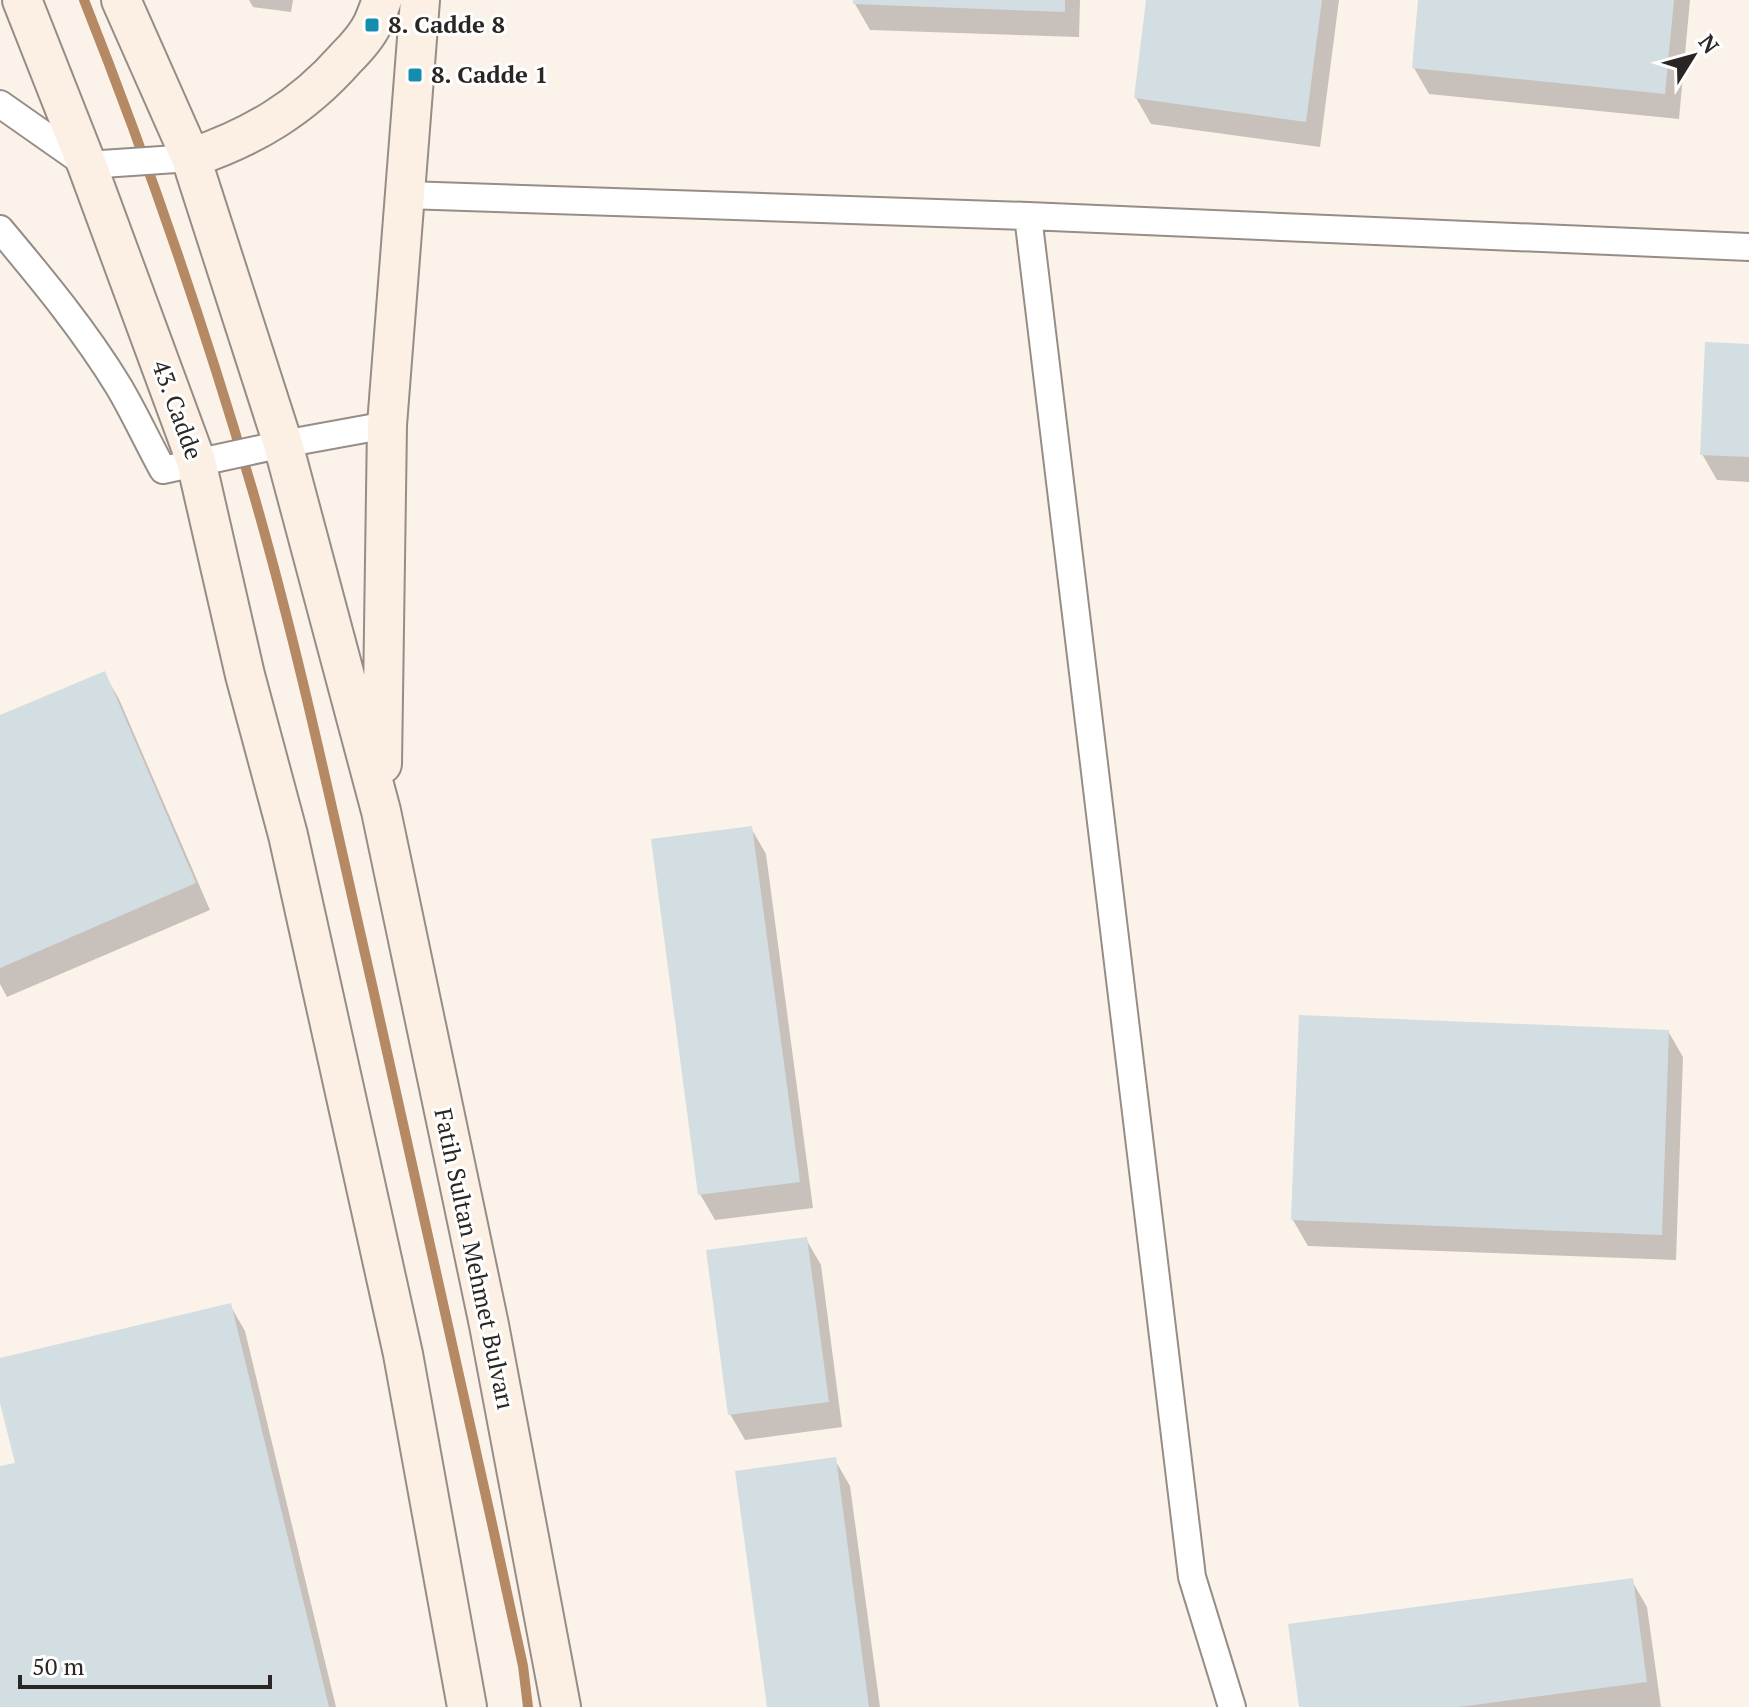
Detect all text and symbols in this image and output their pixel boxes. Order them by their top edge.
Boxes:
place label: 8. Cadde 8 [388,8,505,40]
marker: 8. Cadde 8 [363,16,381,34]
north arrow [1653,16,1733,96]
text: N [1693,28,1726,59]
place label: 8. Cadde 1 [431,58,548,90]
marker: 8. Cadde 1 [406,66,424,84]
street label: 43. Cadde [145,356,211,464]
street label: Fatih Sultan Mehmet Bulvarı [427,1105,523,1412]
scale bar [20,1639,270,1689]
text: 50 m [32,1650,84,1682]

